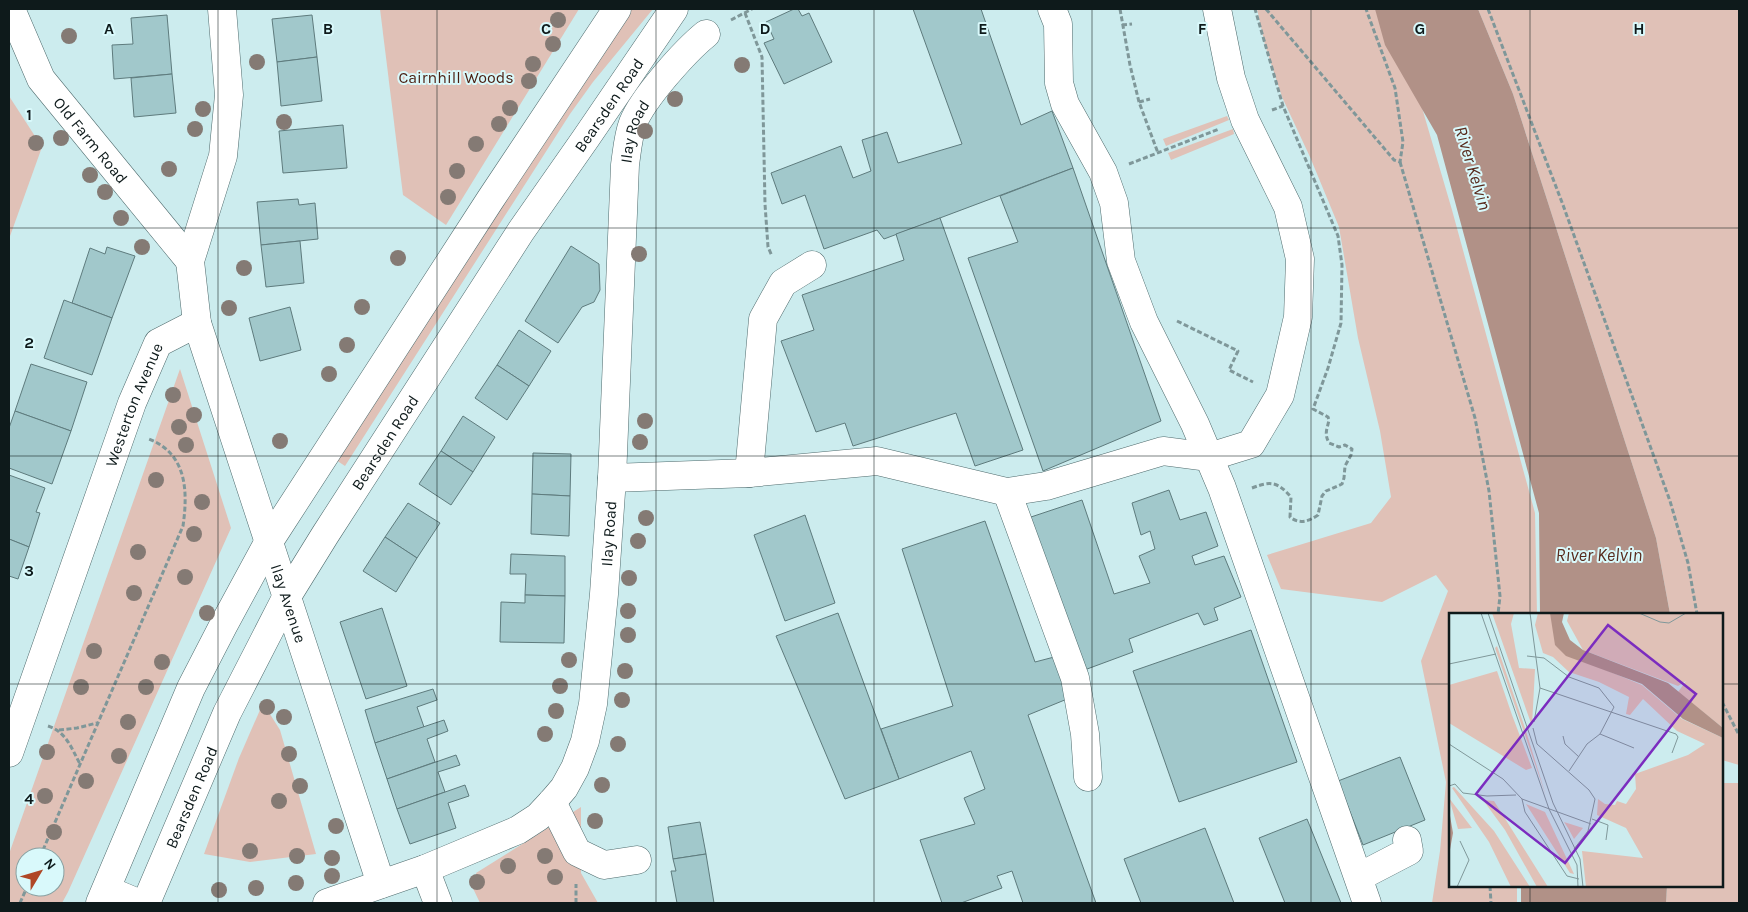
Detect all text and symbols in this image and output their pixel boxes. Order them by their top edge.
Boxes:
text: A [104,19,114,38]
text: B [323,19,333,38]
text: C [541,19,551,38]
text: D [760,19,771,38]
text: E [978,19,988,38]
text: F [1198,19,1207,38]
text: G [1415,19,1425,38]
text: H [1633,19,1645,38]
street label: Bearsden Road [570,55,647,155]
park label: Cairnhill Woods [398,68,514,87]
street label: Old Farm Road [50,93,132,187]
street label: Ilay Road [616,96,653,164]
text: 1 [26,105,32,124]
water label: River Kelvin [1450,123,1496,213]
text: 2 [24,333,34,352]
street label: Westerton Avenue [101,340,166,469]
street label: Bearsden Road [347,391,422,494]
street label: Ilay Road [596,500,620,567]
water label: River Kelvin [1556,544,1642,566]
text: 3 [24,561,34,580]
street label: Ilay Avenue [267,561,311,645]
inset map [1449,613,1723,887]
street label: Bearsden Road [161,743,221,851]
text: 4 [24,789,34,808]
north arrow [15,847,65,897]
text: N [40,855,60,873]

